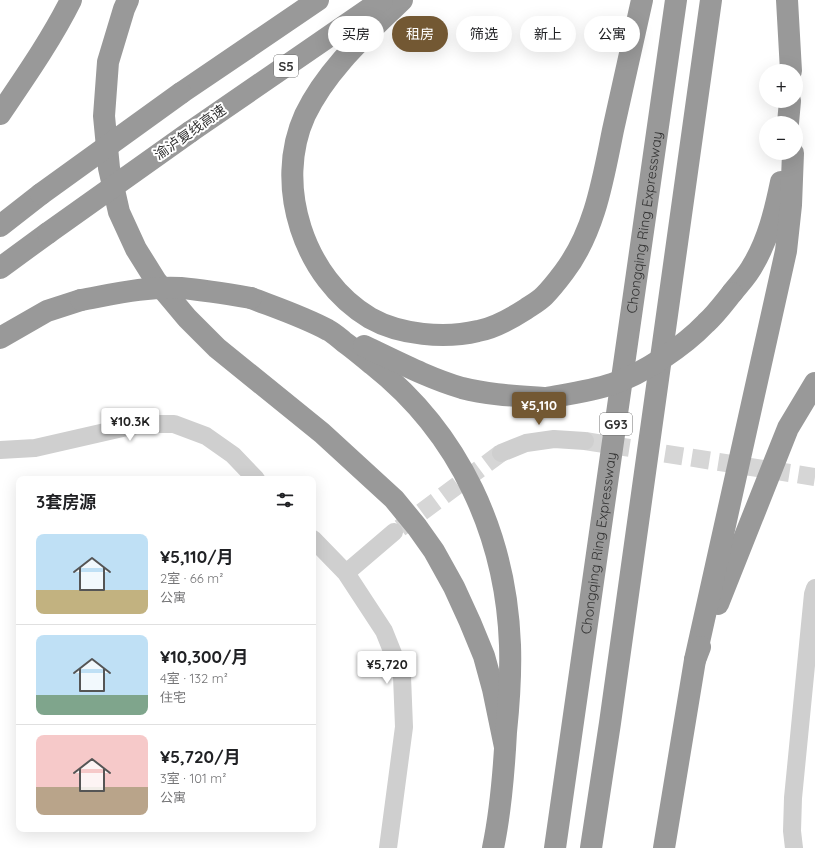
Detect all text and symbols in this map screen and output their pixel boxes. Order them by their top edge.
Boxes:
chip: 买房 [328,16,384,52]
chip: 租房 [392,16,448,52]
chip: 筛选 [456,16,512,52]
chip: 新上 [520,16,576,52]
chip: 公寓 [584,16,640,52]
road number: S5 [274,55,298,77]
map controls [759,64,803,160]
button: + [759,64,803,108]
street label: 渝泸复线高速 [150,101,230,163]
button: − [759,116,803,160]
street label: Chongqing Ring Expressway [622,130,666,315]
pin: ¥5,110 [506,392,572,426]
text: ¥5,110 [521,397,557,413]
pin: ¥10.3K [97,408,163,442]
text: ¥10.3K [110,413,150,429]
road number: G93 [600,413,632,435]
street label: Chongqing Ring Expressway [577,451,620,635]
icon: filters [274,489,296,511]
text: 3套房源 [36,491,96,512]
text: ¥5,110/月 [160,546,234,567]
icon: home [68,550,116,598]
text: 2室 · 66 m² [160,570,223,586]
text: 公寓 [160,589,186,605]
text: ¥10,300/月 [160,646,249,667]
icon: home [68,651,116,699]
pin: ¥5,720 [354,651,420,685]
text: ¥5,720 [366,656,408,672]
text: 4室 · 132 m² [160,670,228,686]
text: 住宅 [160,689,186,705]
text: ¥5,720/月 [160,746,241,767]
icon: home [68,751,116,799]
text: 3室 · 101 m² [160,770,226,786]
text: 公寓 [160,789,186,805]

